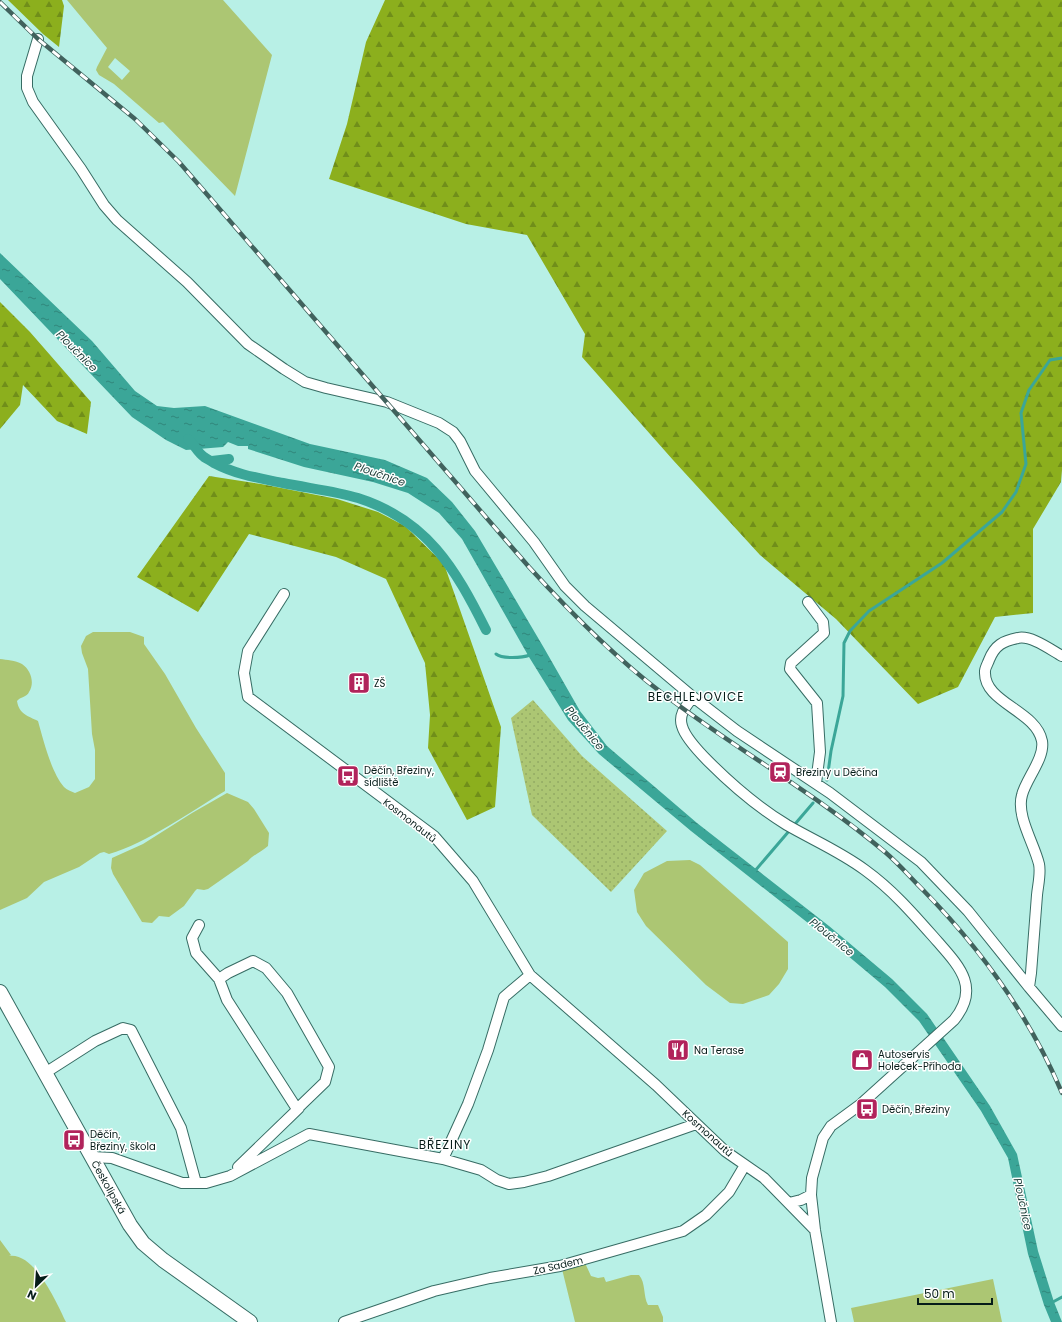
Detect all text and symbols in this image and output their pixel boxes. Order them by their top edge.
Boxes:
water label: Ploučnice [53,327,102,376]
water label: Ploučnice [352,458,408,490]
building icon: ZŠ [346,670,372,696]
place label: ZŠ [374,676,385,691]
district label: BECHLEJOVICE [648,688,744,705]
water label: Ploučnice [562,703,608,754]
station icon: Březiny u Děčína [767,759,793,785]
bus stop icon: Děčín, Březiny, sídliště [335,763,361,789]
place label: Děčín, Březiny, sídliště [364,763,434,790]
place label: Březiny u Děčína [796,765,878,780]
street label: Kosmonautů [380,795,439,846]
water label: Ploučnice [806,914,858,960]
restaurant icon: Na Terase [665,1037,691,1063]
place label: Na Terase [694,1043,744,1058]
shop icon: Autoservis Holeček-Příhoda [849,1047,875,1073]
place label: Autoservis Holeček-Příhoda [878,1047,961,1074]
bus stop icon: Děčín, Březiny [854,1096,880,1122]
place label: Děčín, Březiny [882,1102,950,1117]
street label: Kosmonautů [679,1106,736,1160]
bus stop icon: Děčín, Březiny, škola [61,1127,87,1153]
place label: Děčín, Březiny, škola [90,1127,156,1154]
district label: BŘEZINY [419,1136,471,1153]
street label: Českolipská [88,1158,130,1217]
water label: Ploučnice [1010,1176,1036,1232]
street label: Za Sadem [532,1252,585,1279]
north arrow [16,1266,56,1306]
scale bar [918,1280,992,1306]
text: 50 m [924,1285,955,1302]
text: N [25,1286,39,1304]

